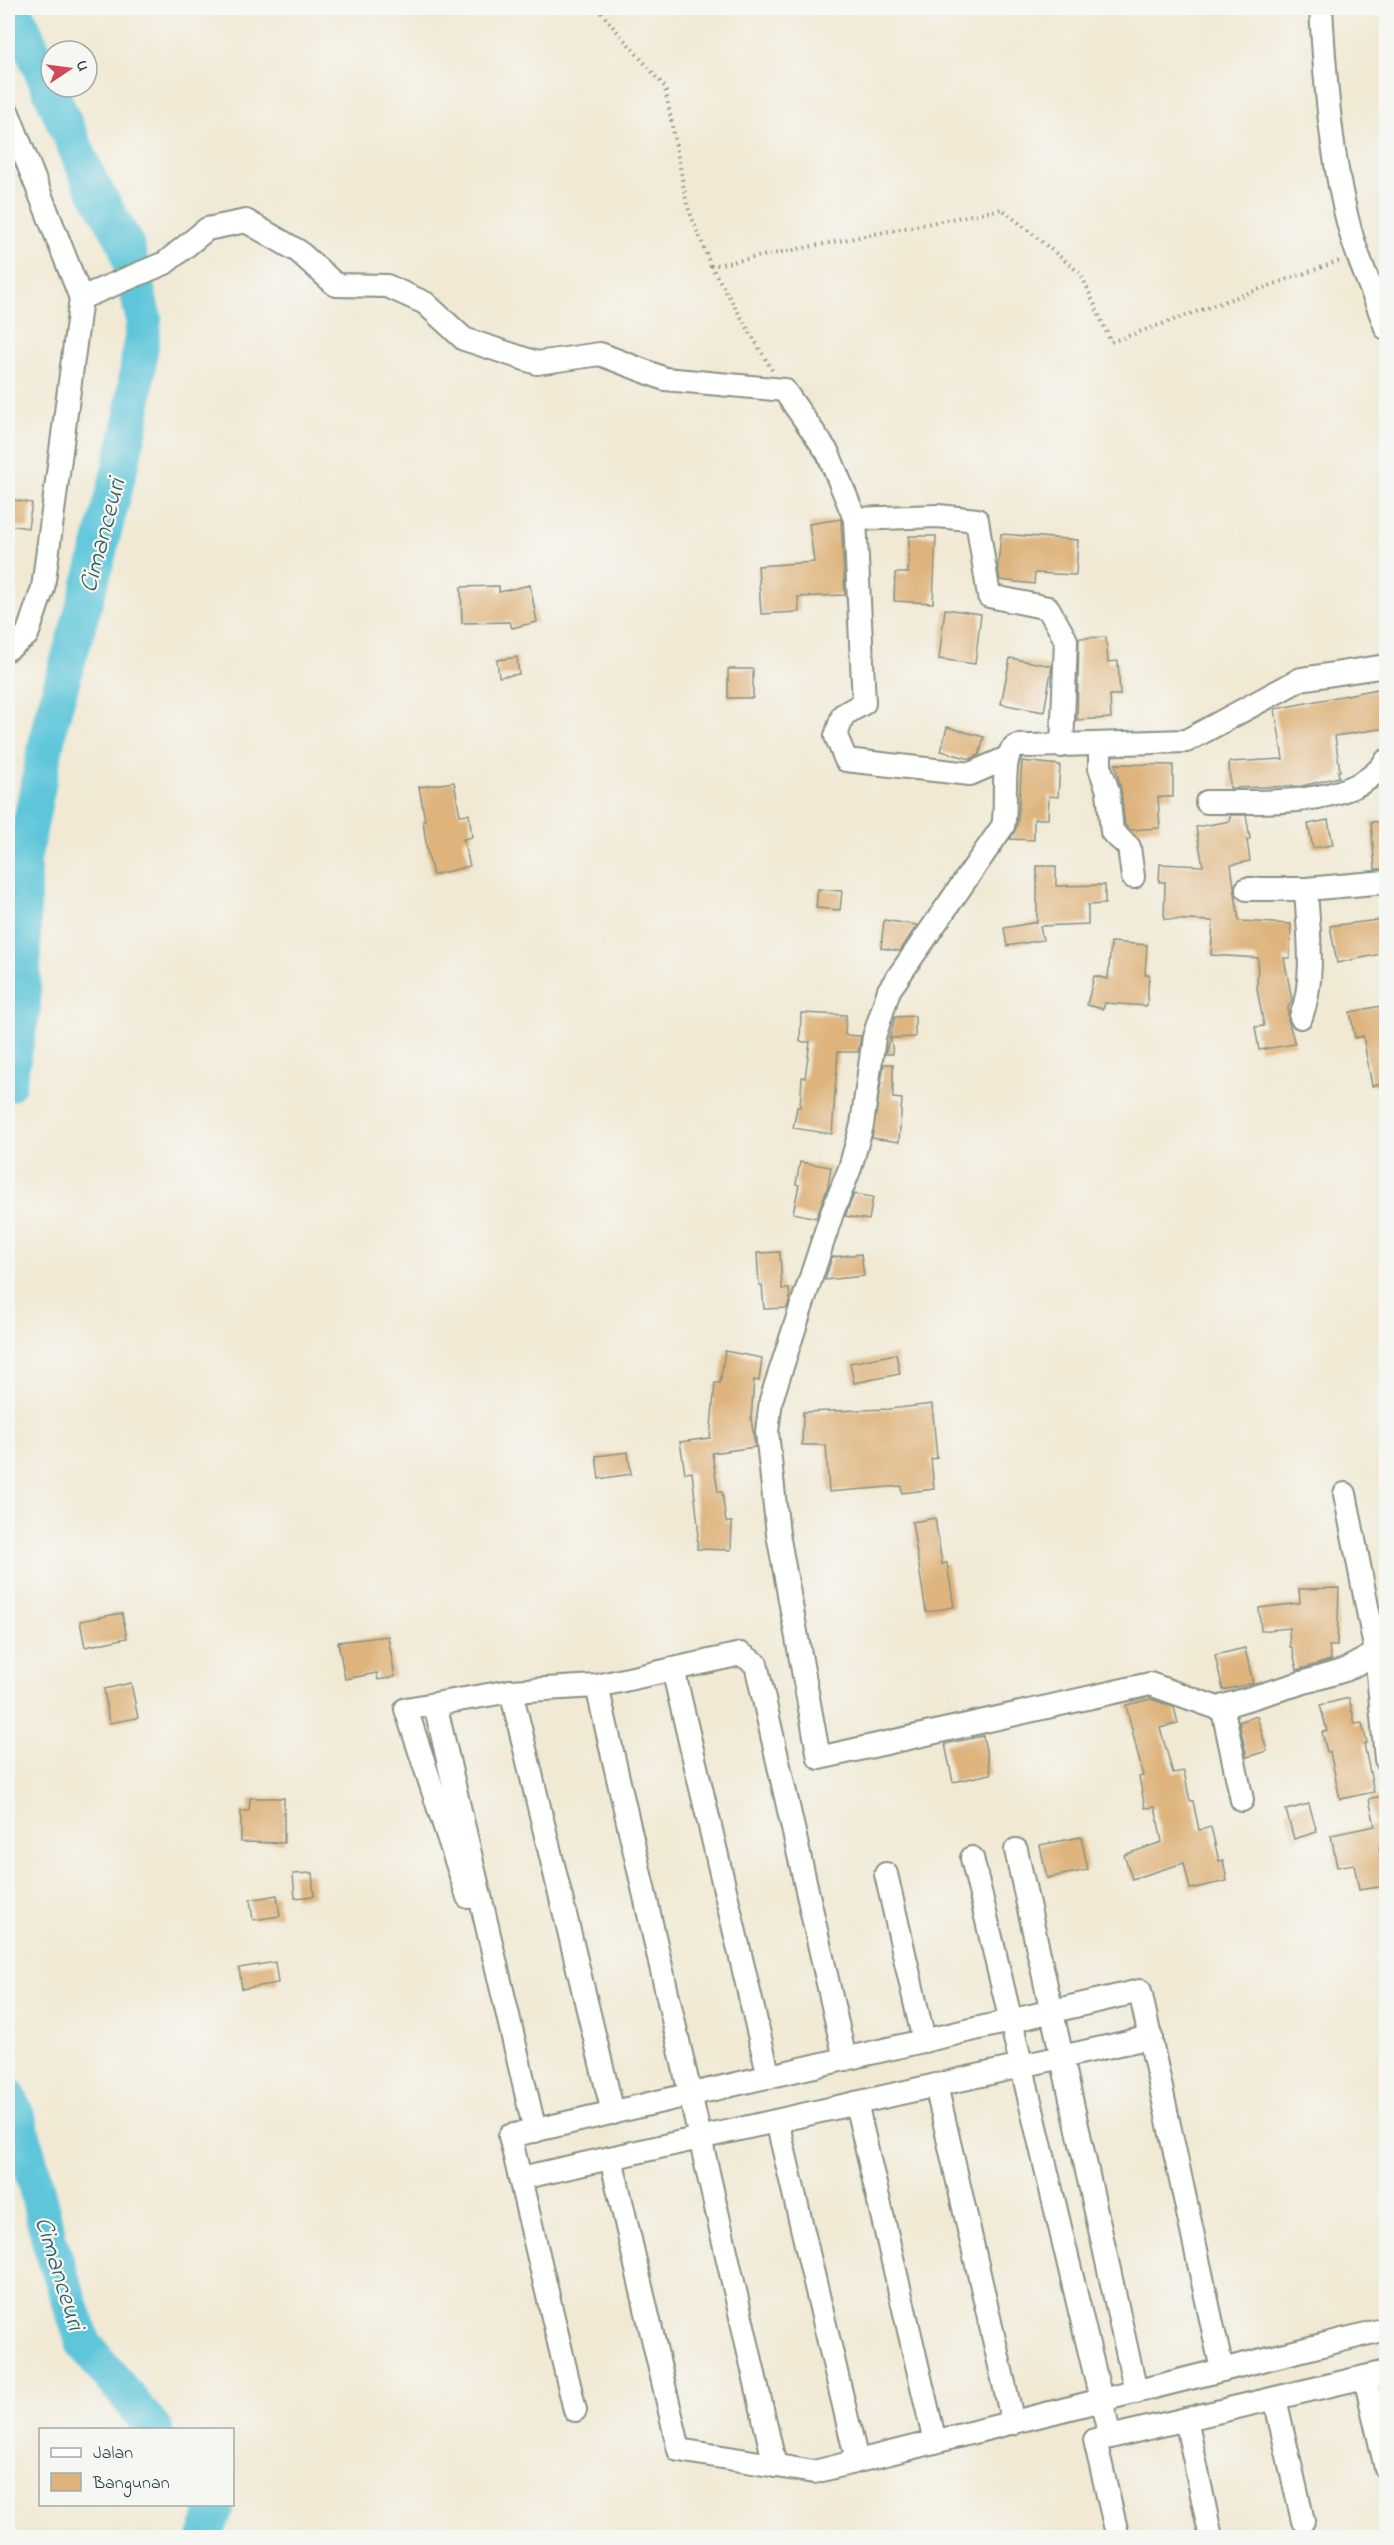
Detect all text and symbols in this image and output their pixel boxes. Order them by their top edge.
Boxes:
north arrow [39,39,99,99]
text: U [69,58,94,74]
water label: Cimanceuri [70,472,138,597]
water label: Cimanceuri [23,2213,94,2337]
legend [39,2428,234,2506]
text: Jalan [93,2441,133,2467]
text: Bangunan [92,2471,170,2498]

